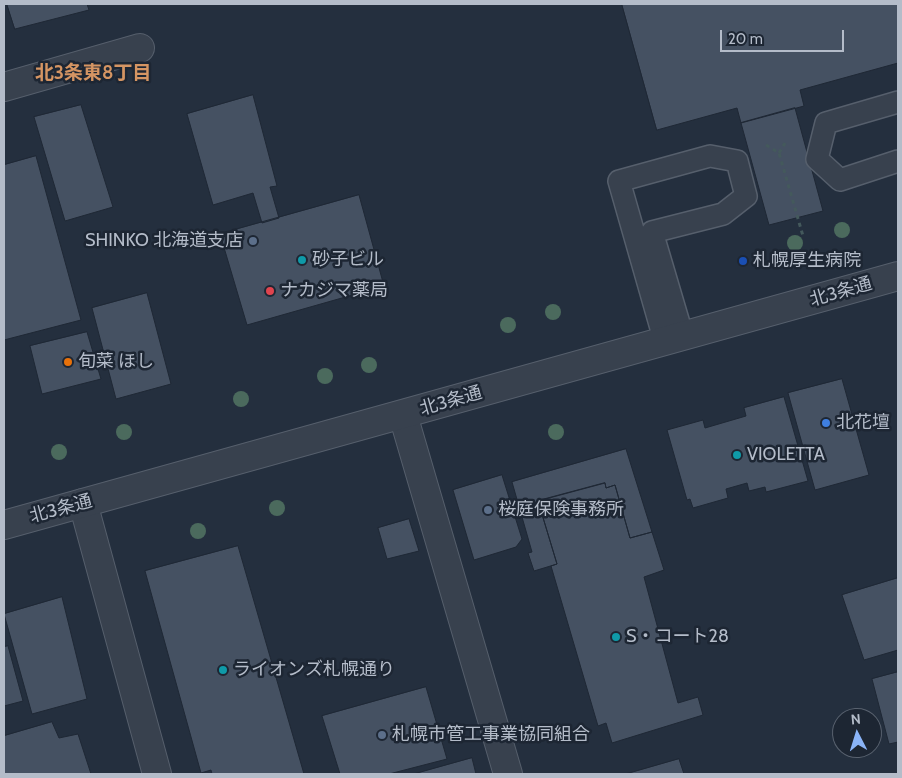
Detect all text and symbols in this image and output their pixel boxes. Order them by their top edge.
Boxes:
scale bar [722,20,846,52]
text: 20 m [728,30,763,48]
district label: 北3条東8丁目 [35,62,151,84]
place label: SHINKO 北海道支店 [85,230,243,252]
marker: SHINKO 北海道支店 [247,235,259,247]
place label: 砂子ビル [312,249,384,271]
place label: 札幌厚生病院 [753,250,861,272]
marker: 砂子ビル [296,254,308,266]
marker: 札幌厚生病院 [737,255,749,267]
street label: 北3条通 [807,273,875,311]
place label: ナカジマ薬局 [280,280,388,302]
marker: ナカジマ薬局 [264,285,276,297]
place label: 旬菜 ほし [78,351,154,373]
marker: 旬菜 ほし [62,356,74,368]
street label: 北3条通 [417,382,485,420]
place label: 北花壇 [836,412,890,434]
marker: 北花壇 [820,417,832,429]
place label: VIOLETTA [747,444,825,466]
marker: VIOLETTA [731,449,743,461]
street label: 北3条通 [27,490,95,528]
place label: 桜庭保険事務所 [498,499,624,521]
marker: 桜庭保険事務所 [482,504,494,516]
place label: S・コート28 [626,626,729,648]
marker: S・コート28 [610,631,622,643]
place label: ライオンズ札幌通り [233,659,395,681]
marker: ライオンズ札幌通り [217,664,229,676]
north arrow [832,708,882,758]
text: N [850,710,861,728]
place label: 札幌市管工事業協同組合 [392,724,590,746]
marker: 札幌市管工事業協同組合 [376,729,388,741]

